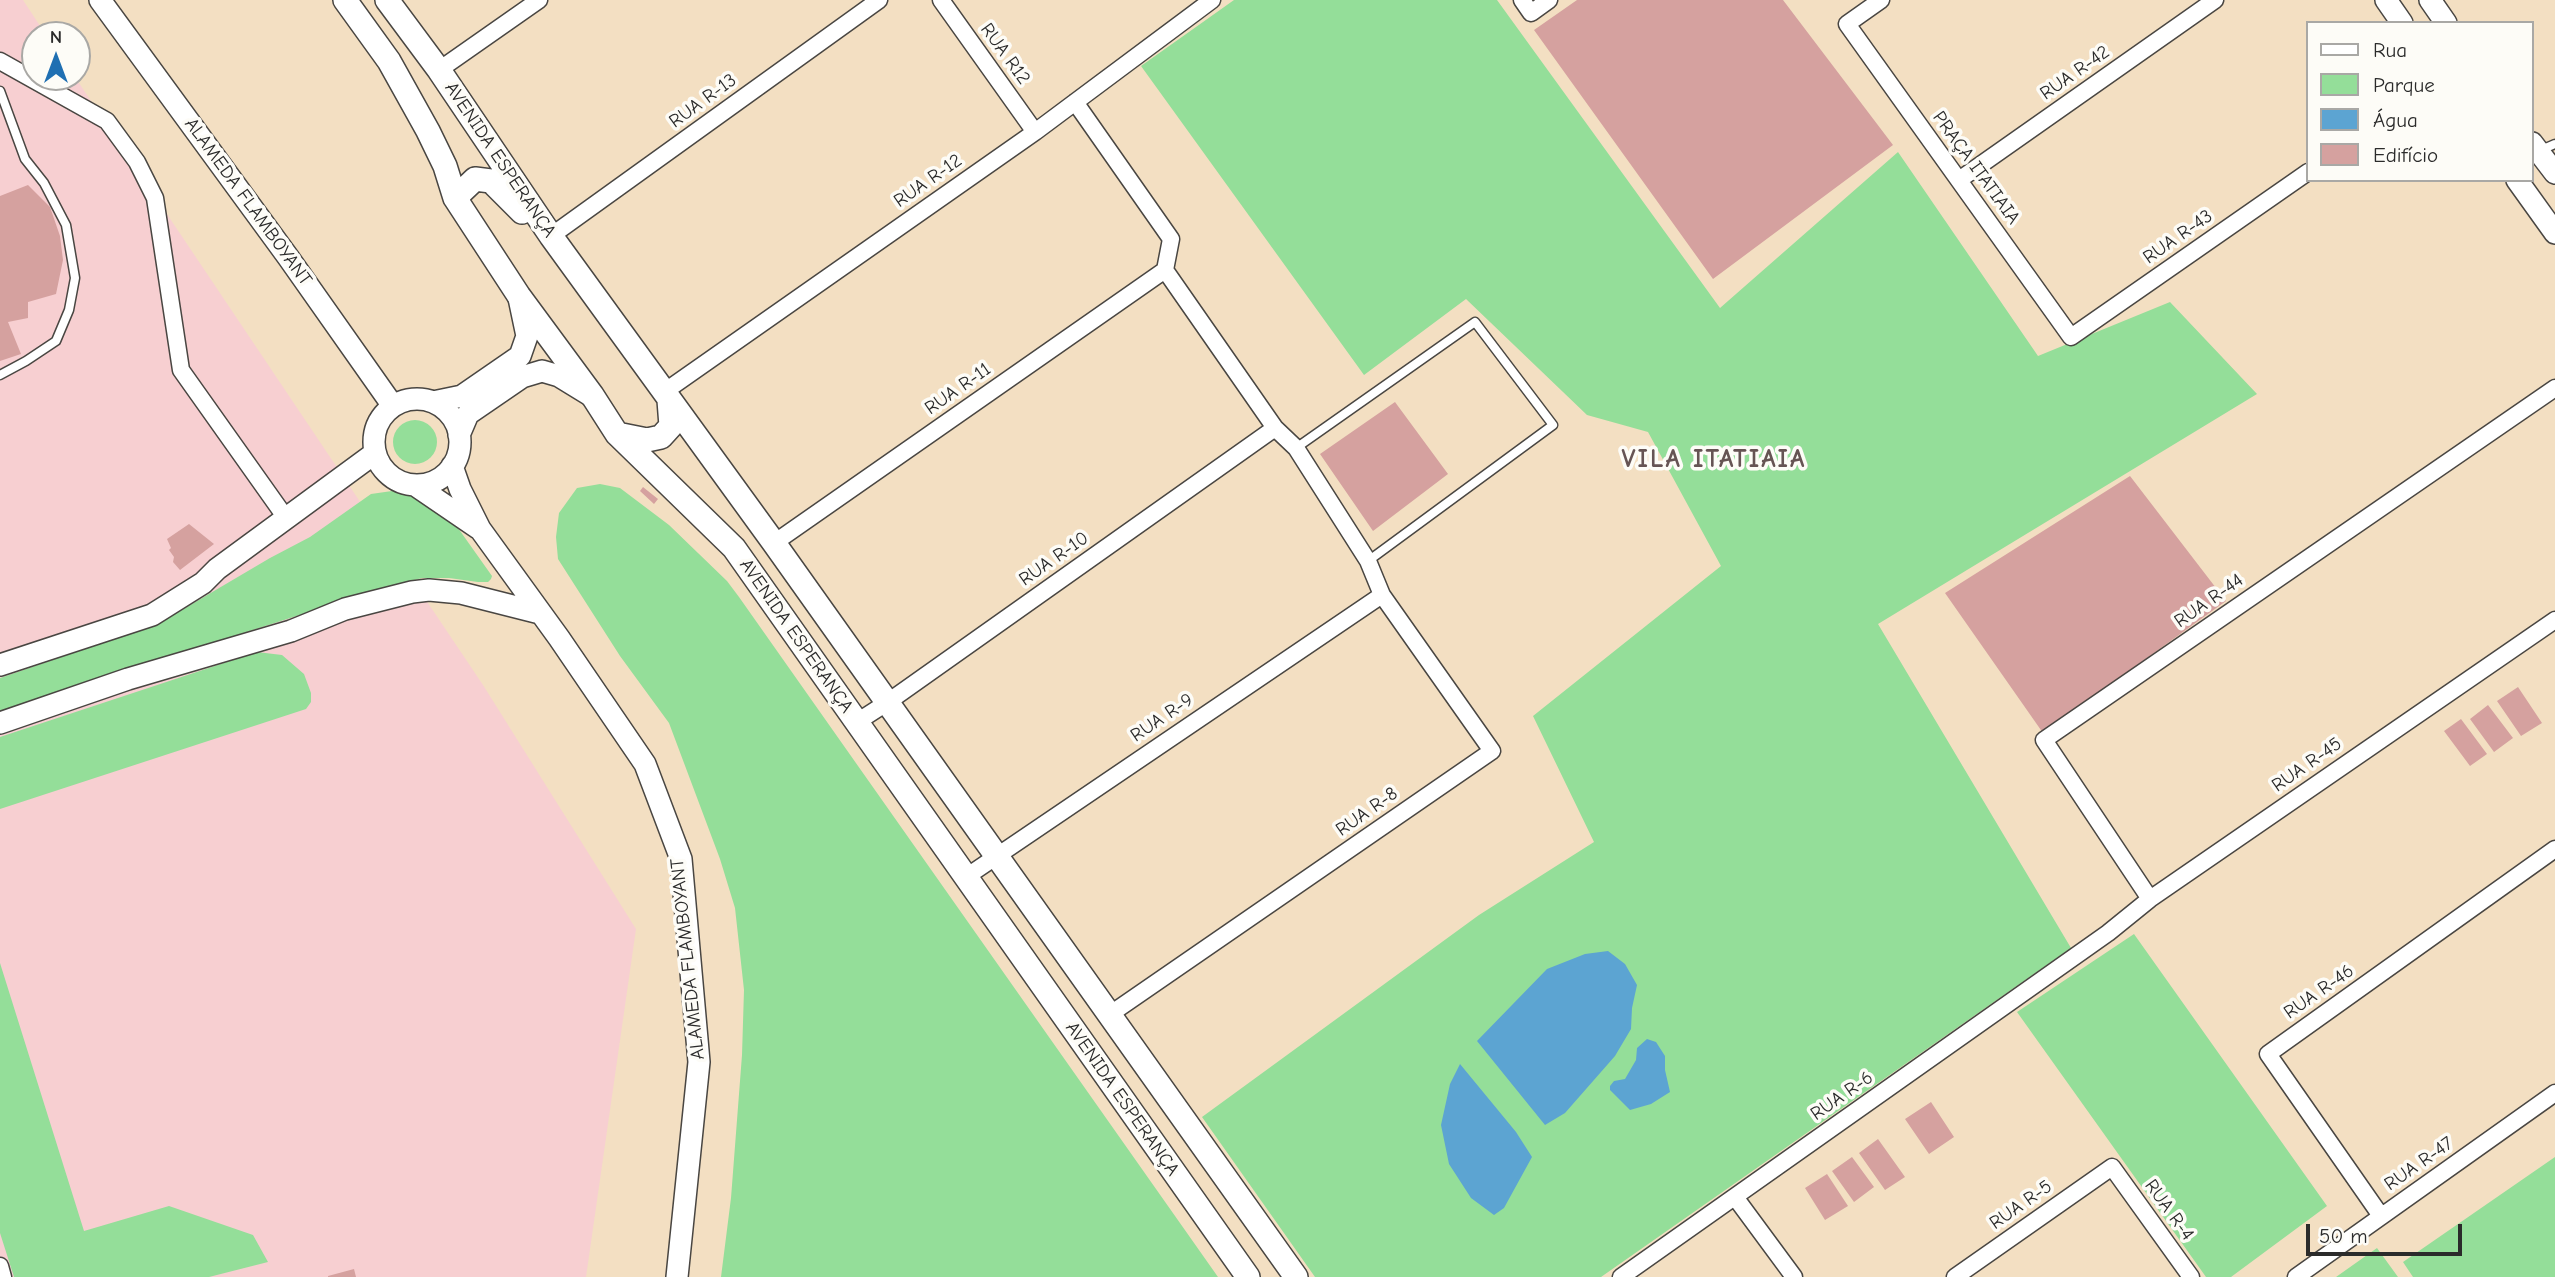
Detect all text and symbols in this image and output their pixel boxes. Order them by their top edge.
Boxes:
street label: RUA R12 [975,19,1035,89]
north arrow [21,21,91,91]
legend [2306,21,2534,182]
text: N [50,26,62,48]
text: Rua [2373,38,2407,62]
street label: RUA R-42 [2036,41,2114,105]
street label: RUA R-13 [665,69,741,133]
text: Parque [2373,73,2435,97]
street label: AVENIDA ESPERANÇA [439,78,561,242]
street label: PRAÇA ITATIAIA [1927,107,2025,229]
text: Água [2373,108,2418,132]
street label: ALAMEDA FLAMBOYANT [179,114,317,290]
text: Edifício [2373,143,2438,167]
street label: RUA R-12 [890,149,966,213]
street label: RUA R-43 [2139,205,2217,269]
street label: RUA R-11 [921,358,995,420]
district label: VILA ITATIAIA [1623,444,1805,476]
street label: RUA R-10 [1015,527,1093,591]
street label: AVENIDA ESPERANÇA [734,555,858,717]
street label: RUA R-44 [2170,569,2248,633]
street label: RUA R-9 [1126,689,1198,747]
street label: RUA R-45 [2268,733,2346,797]
street label: RUA R-8 [1332,783,1402,841]
street label: ALAMEDA FLAMBOYANT [666,857,710,1061]
street label: RUA R-46 [2280,960,2358,1024]
street label: AVENIDA ESPERANÇA [1060,1018,1184,1180]
street label: RUA R-6 [1806,1066,1878,1126]
street label: RUA R-47 [2380,1132,2458,1196]
street label: RUA R-5 [1985,1175,2057,1235]
street label: RUA R-4 [2139,1175,2199,1245]
scale bar [2310,1210,2466,1254]
text: 50 m [2319,1224,2368,1248]

